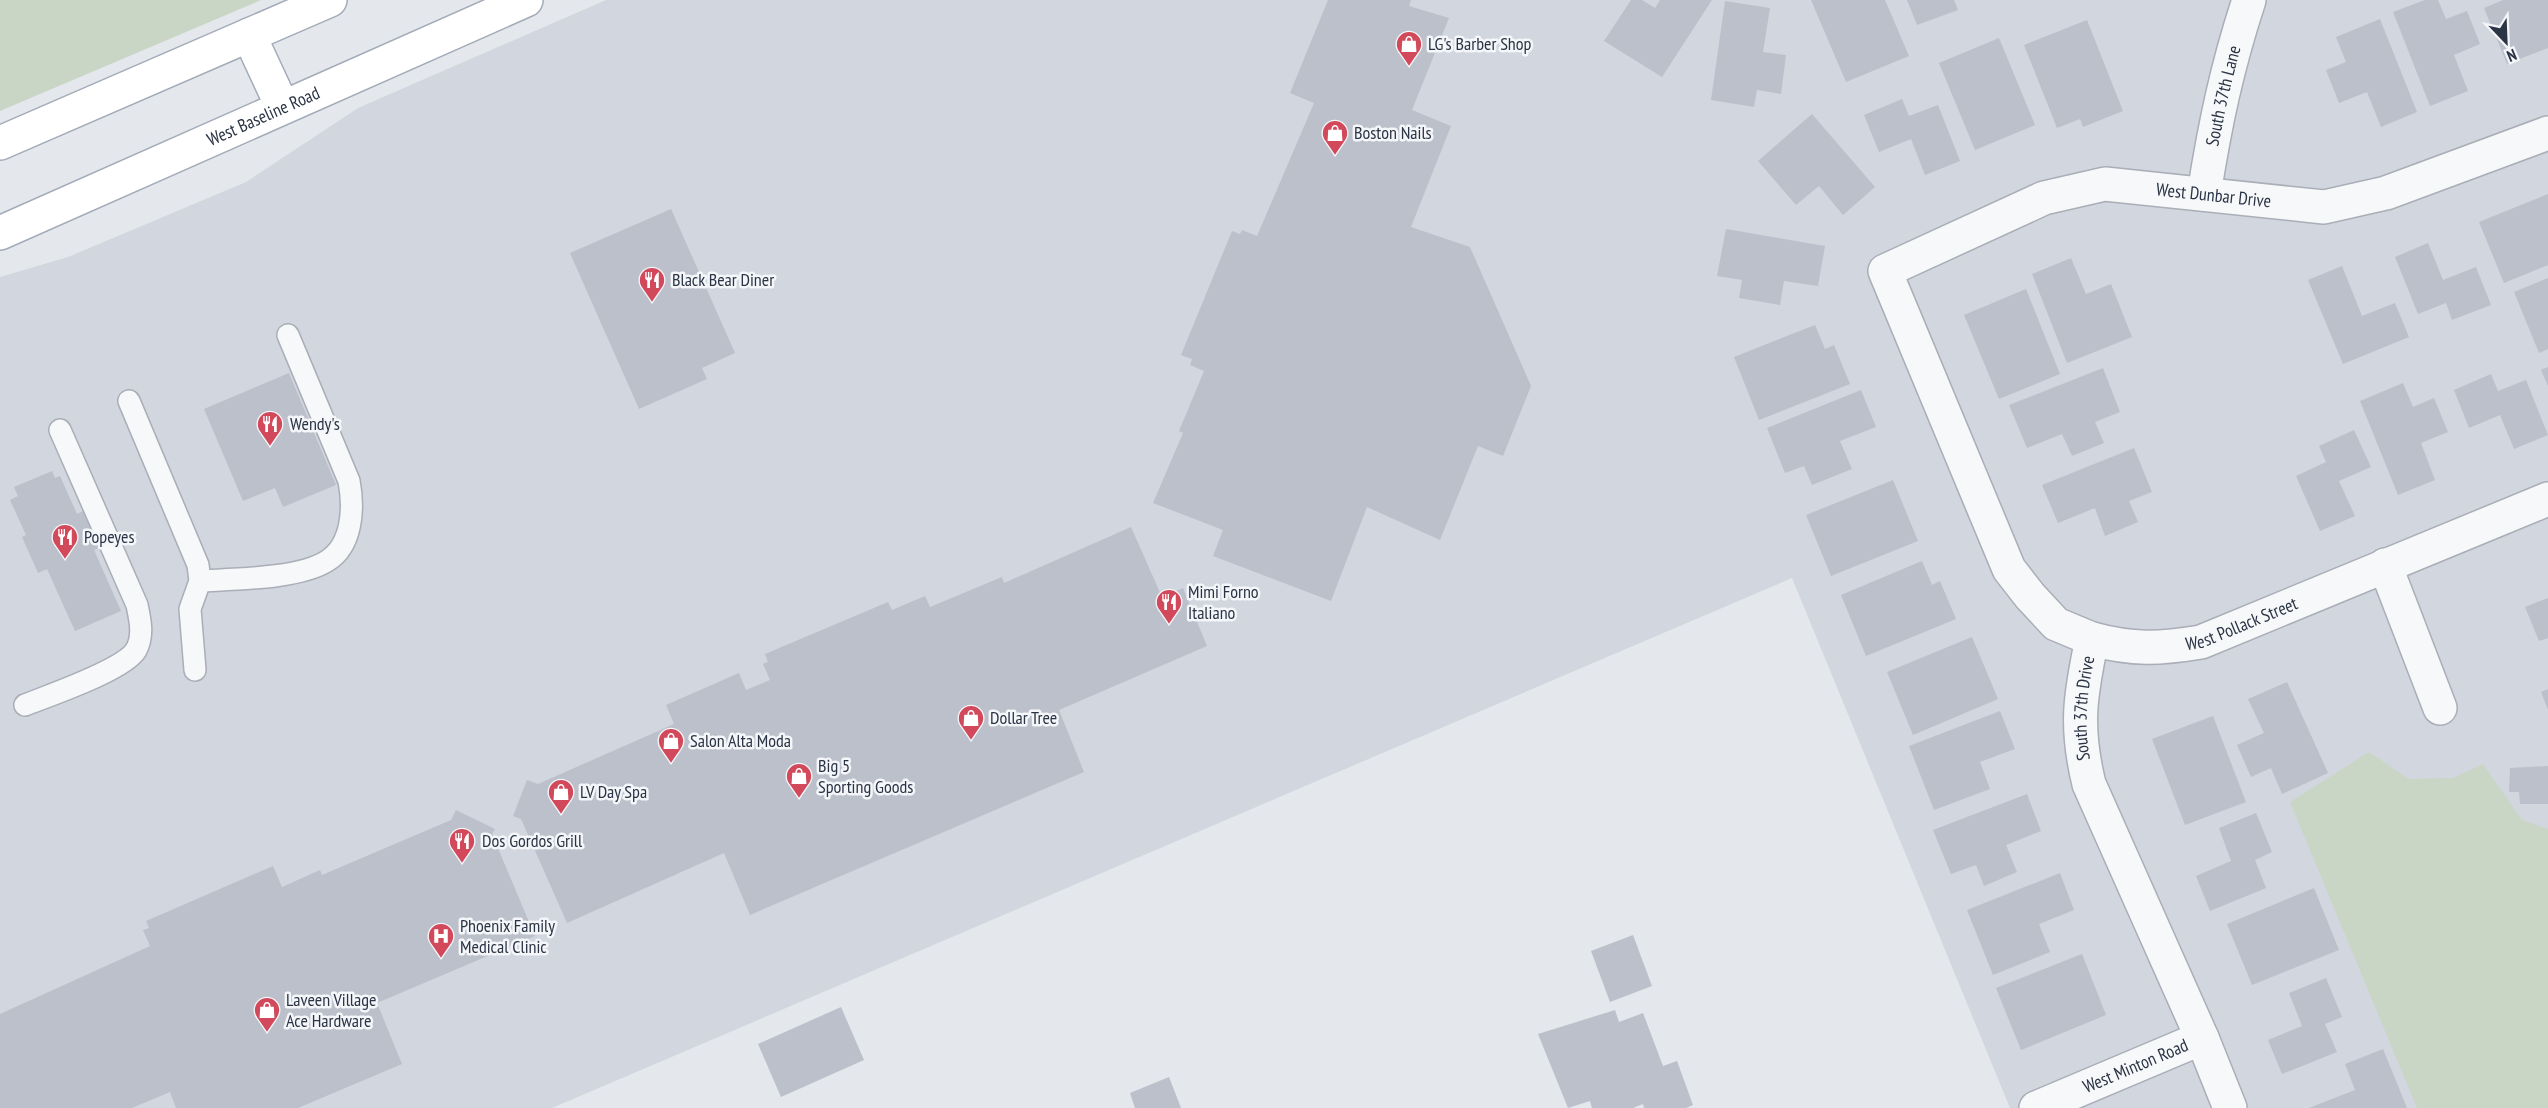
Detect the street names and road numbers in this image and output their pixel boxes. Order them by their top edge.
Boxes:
street label: South 37th Lane [2200,43,2246,148]
street label: West Baseline Road [203,81,323,151]
street label: West Dunbar Drive [2155,177,2272,212]
street label: West Pollack Street [2184,592,2301,655]
street label: South 37th Drive [2068,654,2099,762]
street label: West Minton Road [2079,1033,2191,1098]

